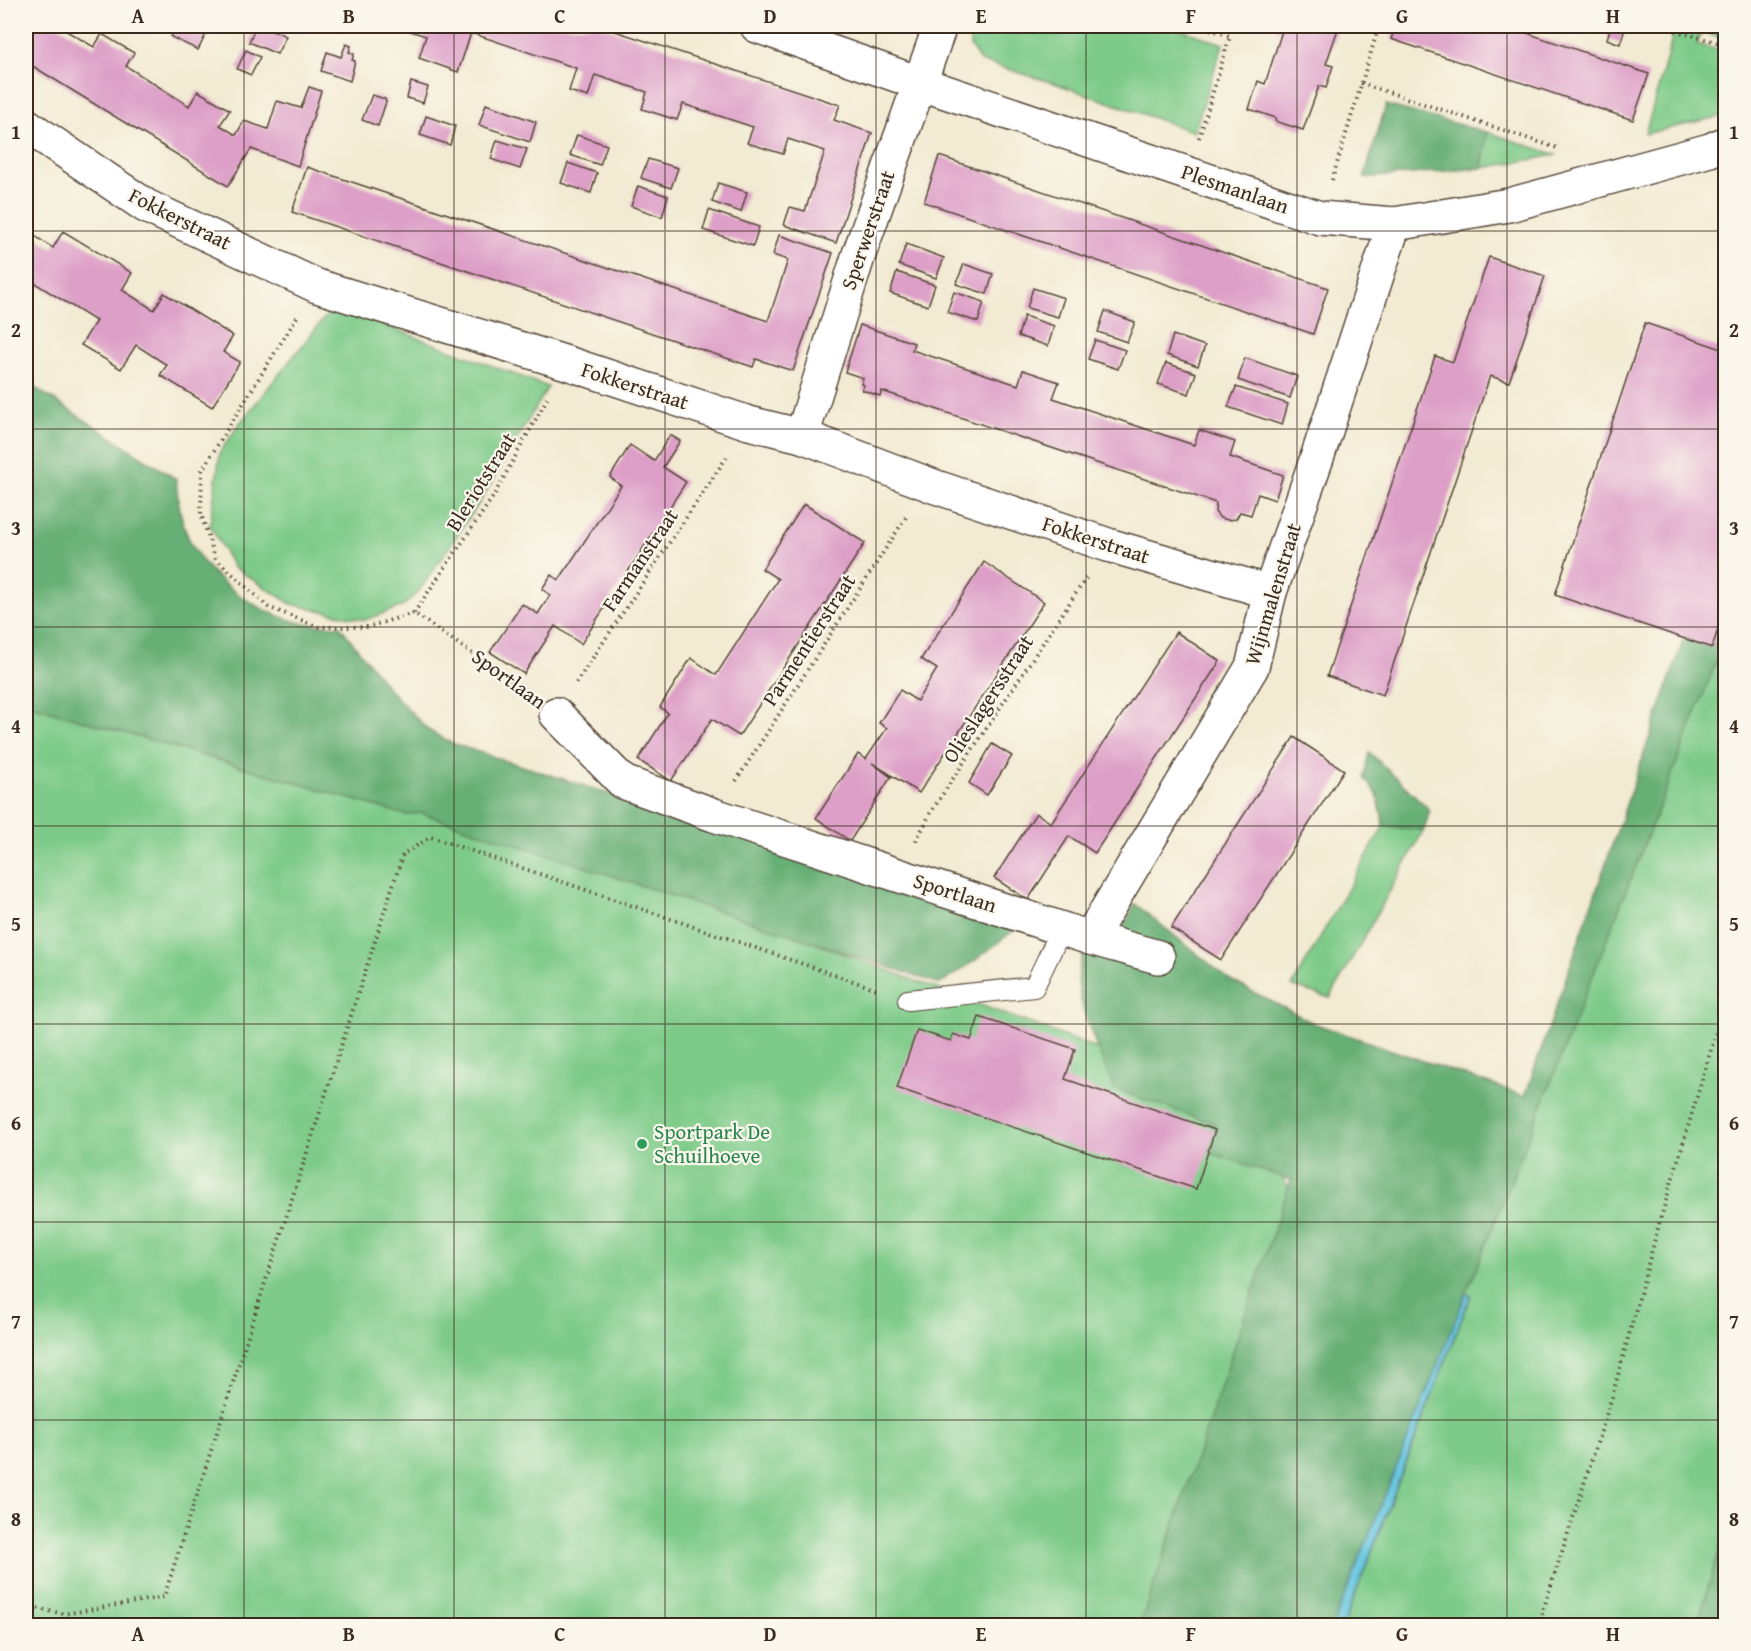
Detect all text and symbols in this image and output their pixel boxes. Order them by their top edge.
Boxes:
text: A [132,1,145,30]
text: B [343,1,355,30]
text: C [554,1,566,30]
text: D [763,1,777,30]
text: E [976,1,987,30]
text: F [1186,1,1196,30]
text: G [1396,1,1408,30]
text: H [1606,1,1620,30]
text: 1 [11,117,21,146]
text: 1 [1729,117,1739,146]
street label: Plesmanlaan [1177,156,1293,221]
street label: Sperwerstraat [833,165,903,294]
street label: Fokkerstraat [124,180,237,258]
text: 2 [11,315,21,344]
text: 2 [1729,315,1739,344]
street label: Fokkerstraat [578,354,693,418]
street label: Bleriotstraat [438,426,524,537]
street label: Farmanstraat [594,502,686,617]
street label: Fokkerstraat [1039,508,1154,572]
text: 3 [11,513,21,542]
text: 3 [1729,513,1739,542]
street label: Wijnmalenstraat [1236,518,1309,669]
street label: Parmentierstraat [754,567,863,712]
street label: Olieslagersstraat [934,628,1041,769]
street label: Sportlaan [465,641,553,717]
text: 4 [11,711,21,740]
text: 4 [1729,711,1739,740]
street label: Sportlaan [910,865,1001,921]
text: 5 [11,909,21,938]
text: 5 [1729,909,1739,938]
text: 6 [11,1108,21,1137]
text: 6 [1729,1108,1739,1137]
place label: Sportpark De Schuilhoeve [654,1116,770,1171]
marker: Sportpark De Schuilhoeve [635,1137,649,1151]
text: 7 [11,1306,21,1335]
text: 7 [1729,1306,1739,1335]
text: 8 [11,1504,21,1533]
text: 8 [1729,1504,1739,1533]
text: A [132,1619,145,1648]
text: B [343,1619,355,1648]
text: C [554,1619,566,1648]
text: D [763,1619,777,1648]
text: E [976,1619,987,1648]
text: F [1186,1619,1196,1648]
text: G [1396,1619,1408,1648]
text: H [1606,1619,1620,1648]

